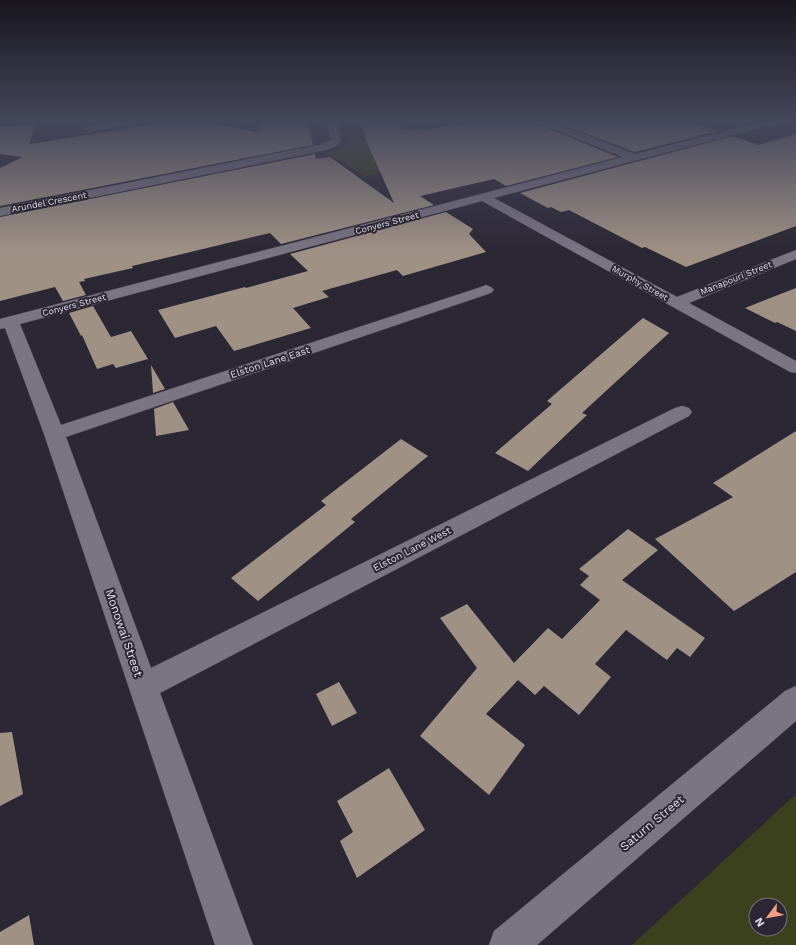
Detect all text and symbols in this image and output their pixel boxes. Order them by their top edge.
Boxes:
street label: Arundel Crescent [11,190,88,214]
street label: Conyers Street [354,210,420,236]
street label: Manapouri Street [699,259,773,297]
street label: Murphy Street [610,263,670,303]
street label: Conyers Street [41,292,107,318]
street label: Elston Lane East [229,344,312,380]
street label: Elston Lane West [371,524,453,573]
street label: Monowai Street [102,587,146,679]
street label: Saturn Street [617,792,687,854]
north arrow [748,897,788,937]
text: N [752,915,768,929]

